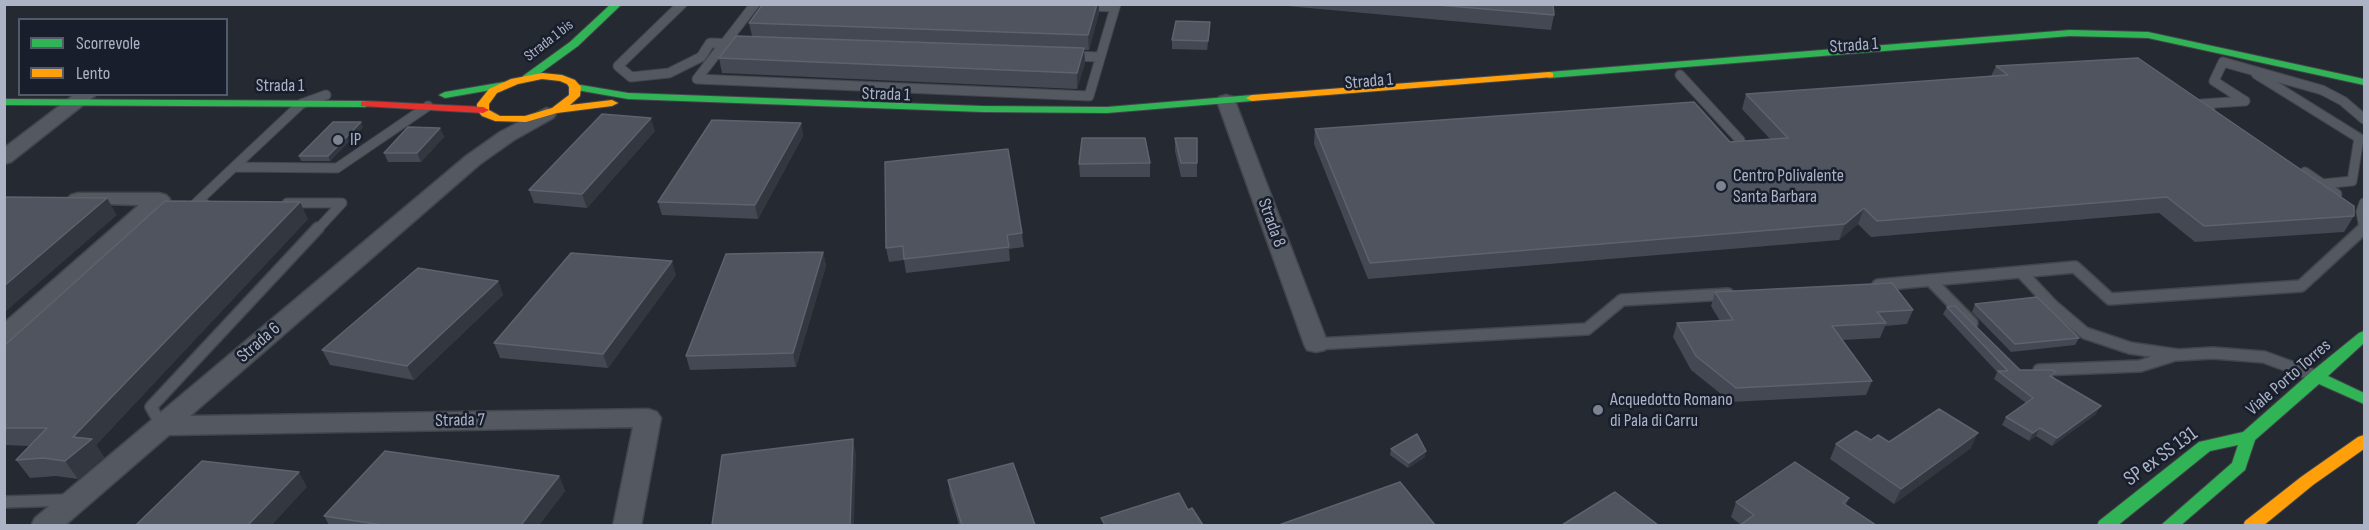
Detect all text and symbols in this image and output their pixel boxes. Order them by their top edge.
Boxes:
street label: Strada 1 bis [521,16,577,66]
legend [18,18,228,96]
text: Scorrevole [76,33,140,54]
street label: Strada 1 [1829,34,1879,58]
text: Lento [76,63,110,84]
street label: Strada 1 [1344,69,1394,95]
street label: Strada 1 [256,75,304,97]
street label: Strada 1 [861,83,911,107]
place label: IP [350,129,361,151]
marker: IP [331,133,345,147]
place label: Centro Polivalente Santa Barbara [1733,165,1844,207]
marker: Centro Polivalente Santa Barbara [1714,179,1728,193]
street label: Strada 8 [1252,196,1290,250]
street label: Strada 6 [233,318,285,368]
street label: Viale Porto Torres [2242,335,2336,421]
place label: Acquedotto Romano di Pala di Carru [1610,389,1733,432]
marker: Acquedotto Romano di Pala di Carru [1591,403,1605,417]
street label: Strada 7 [435,410,485,432]
street label: SP ex SS 131 [2119,422,2203,492]

